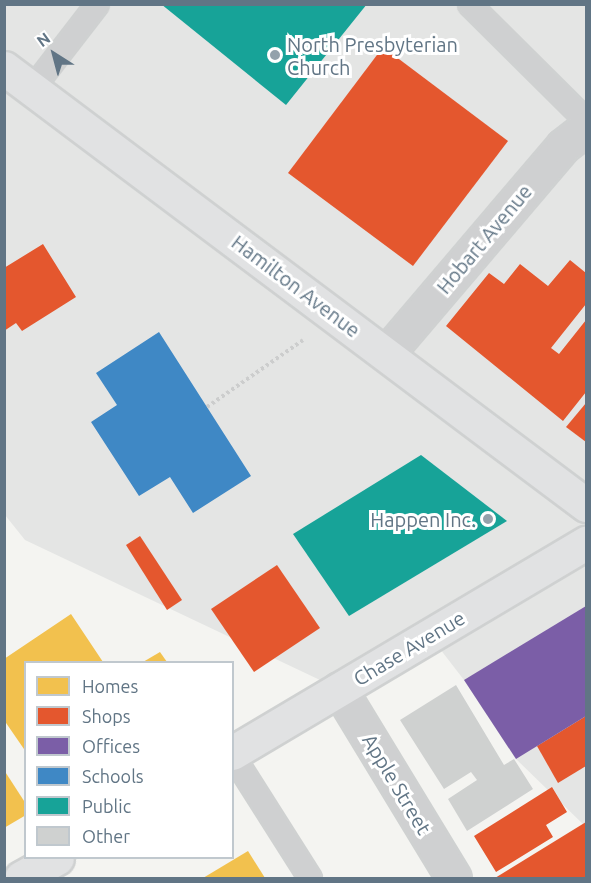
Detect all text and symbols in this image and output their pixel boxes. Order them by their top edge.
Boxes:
north arrow [24,24,84,84]
text: N [33,29,54,50]
place label: North Presbyterian Church [287,32,458,79]
marker: North Presbyterian Church [268,48,282,62]
street label: Hobart Avenue [431,180,537,298]
street label: Hamilton Avenue [227,230,365,342]
place label: Happen Inc. [370,507,476,531]
marker: Happen Inc. [481,512,495,526]
street label: Chase Avenue [349,605,469,691]
legend [24,661,234,859]
text: Homes [82,676,138,696]
text: Shops [82,706,131,726]
street label: Apple Street [358,729,436,839]
text: Offices [82,736,140,756]
text: Schools [82,766,144,786]
text: Public [82,796,131,816]
text: Other [82,826,130,846]

